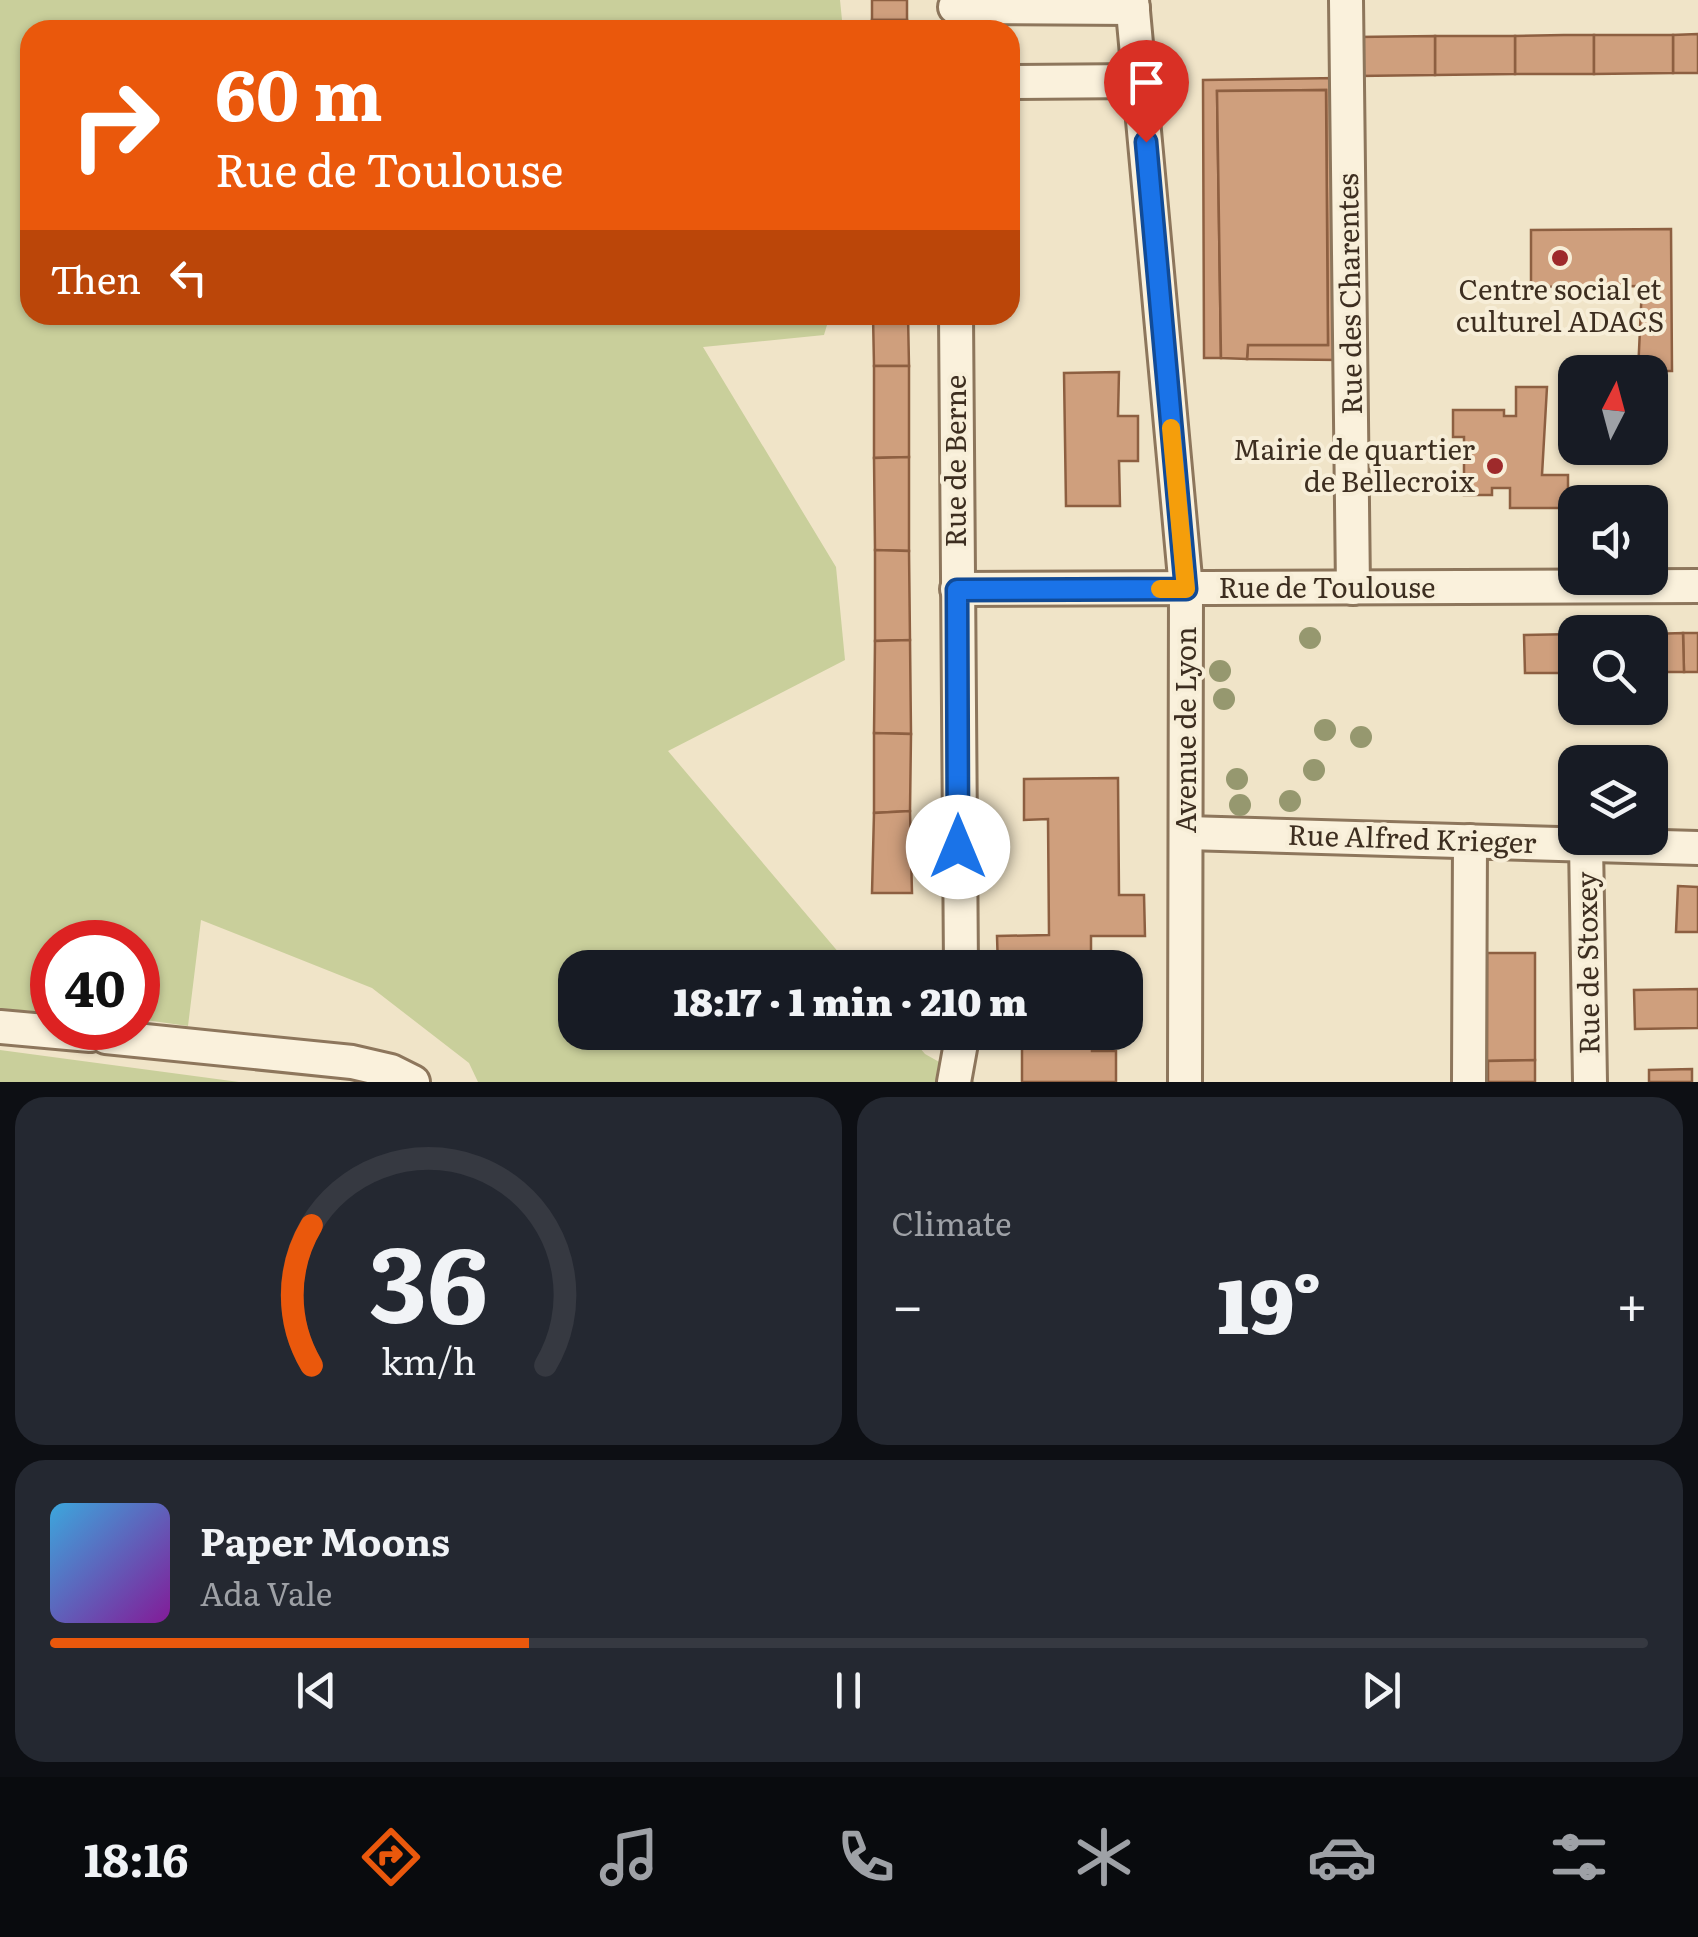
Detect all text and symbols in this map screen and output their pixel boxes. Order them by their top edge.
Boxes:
text: 60 m [215,39,383,143]
pin [1104,40,1189,143]
icon: arrive [1119,55,1174,110]
icon: right [50,60,180,190]
text: Rue de Toulouse [215,134,564,201]
street label: Rue des Charentes [1325,173,1371,415]
marker: Centre social et culturel ADACS [1549,247,1571,269]
text: Then [50,249,141,306]
icon: left [161,250,216,305]
place label: Centre social et culturel ADACS [1456,267,1664,341]
north arrow [1558,355,1668,465]
map controls [1558,355,1668,855]
street label: Rue de Berne [933,375,975,547]
place label: Mairie de quartier de Bellecroix [1233,427,1476,501]
marker: Mairie de quartier de Bellecroix [1484,455,1506,477]
button: sound [1558,485,1668,595]
street label: Rue de Toulouse [1219,565,1435,607]
button: search [1558,615,1668,725]
street label: Avenue de Lyon [1163,626,1205,834]
button: layers [1558,745,1668,855]
position arrow [906,795,1010,899]
street label: Rue Alfred Krieger [1287,812,1538,862]
street label: Rue de Stoxey [1563,870,1609,1055]
speed limit sign: 40 [30,920,160,1050]
text: 18:17 · 1 min · 210 m [674,971,1027,1028]
text: Climate [892,1198,1012,1246]
text: 36 [369,1201,488,1355]
text: 19° [1218,1246,1322,1357]
text: − [892,1261,924,1343]
text: + [1616,1261,1648,1343]
text: km/h [381,1333,476,1386]
text: Paper Moons [200,1511,450,1568]
text: Ada Vale [200,1568,332,1616]
icon: previous [289,1663,344,1718]
icon: pause [821,1663,876,1718]
icon: next [1354,1663,1409,1718]
icon: directions [356,1822,426,1892]
icon: music [594,1822,664,1892]
icon: phone [831,1822,901,1892]
icon: climate [1069,1822,1139,1892]
icon: car [1307,1822,1377,1892]
icon: filters [1544,1822,1614,1892]
text: 18:16 [84,1824,189,1891]

